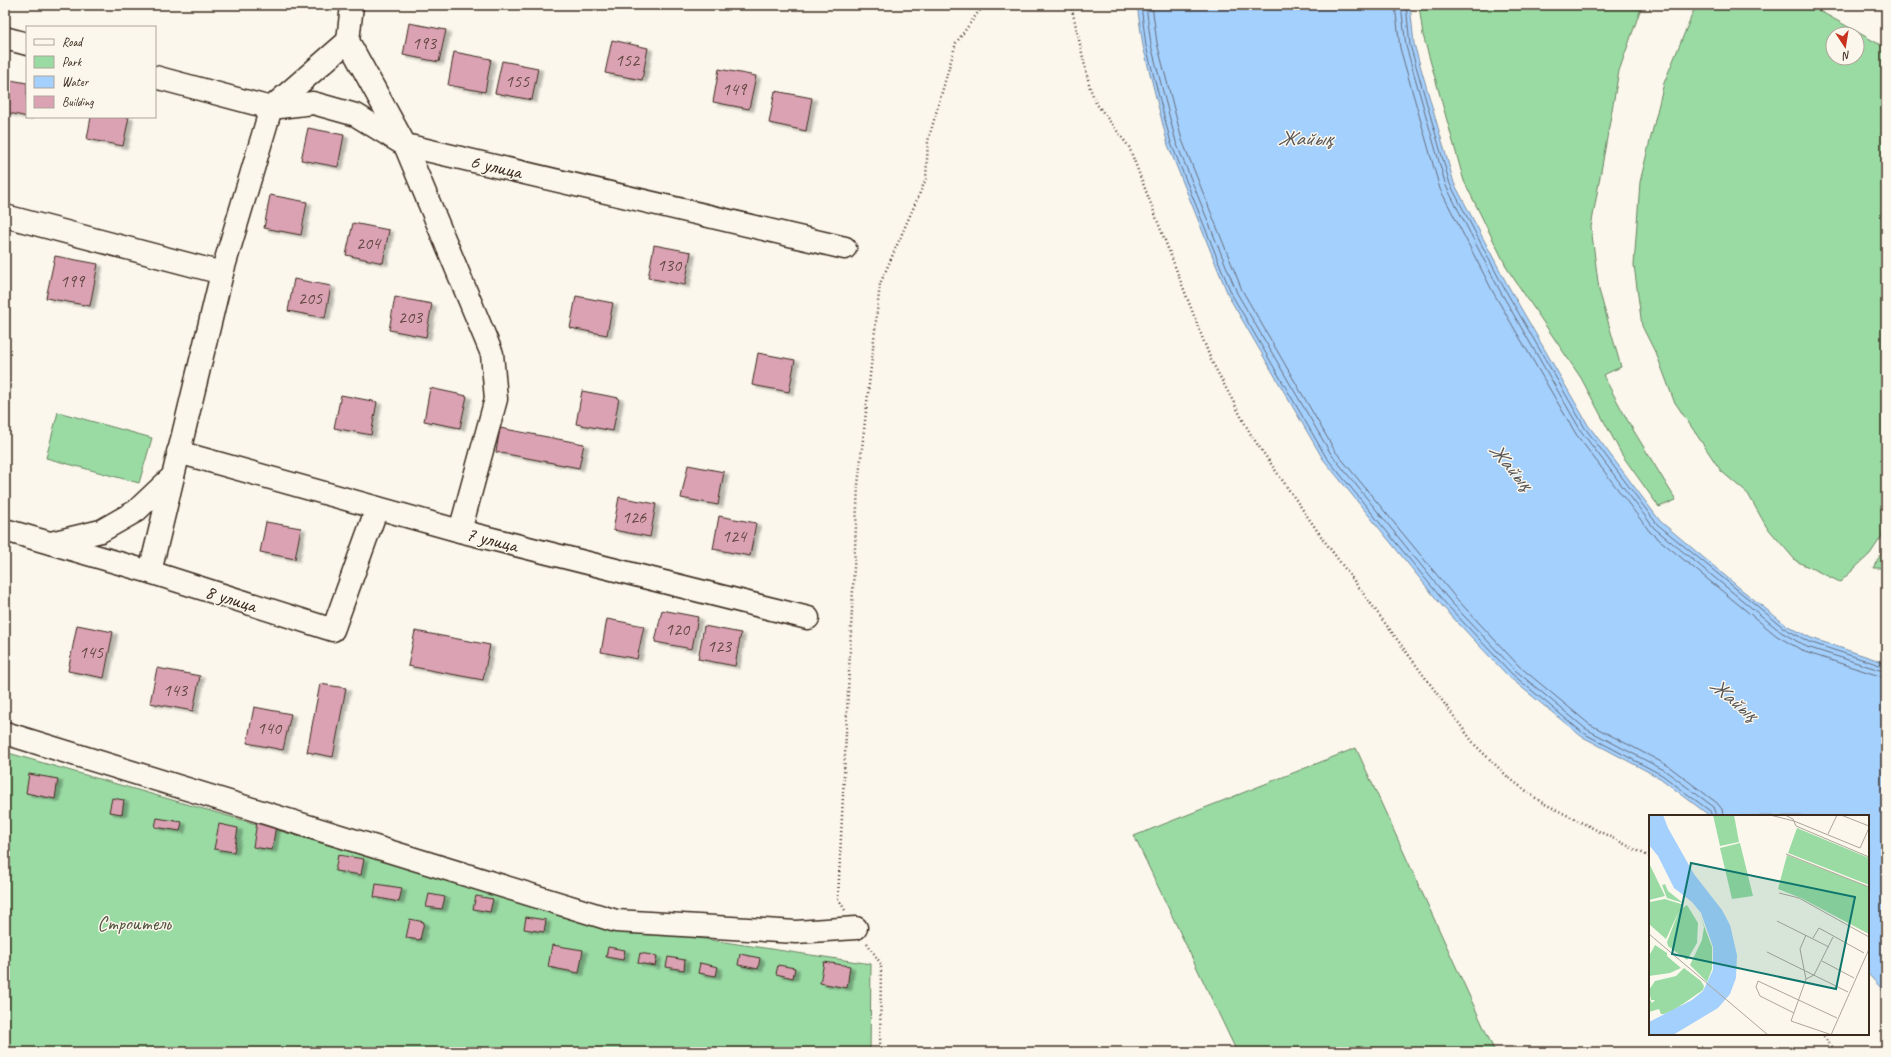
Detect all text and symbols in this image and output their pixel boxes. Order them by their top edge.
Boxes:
legend [26,26,156,118]
north arrow [1825,26,1865,66]
house number: 193 [412,32,438,54]
text: Road [62,34,84,50]
text: N [1840,48,1852,64]
house number: 152 [615,49,641,71]
text: Park [62,54,83,70]
house number: 155 [505,70,530,92]
text: Water [62,74,90,90]
house number: 149 [722,78,748,100]
text: Building [62,94,94,110]
water label: Жайық [1278,125,1335,151]
street label: 6 улица [468,148,526,185]
house number: 204 [356,232,382,254]
house number: 130 [657,254,683,276]
house number: 199 [60,270,86,292]
house number: 205 [298,287,323,309]
house number: 203 [398,306,424,328]
water label: Жайық [1483,437,1540,497]
house number: 126 [622,506,647,528]
street label: 7 улица [463,521,522,558]
house number: 124 [722,525,748,547]
street label: 8 улица [202,579,261,619]
house number: 120 [665,618,691,640]
house number: 123 [707,635,733,657]
house number: 145 [79,641,104,663]
water label: Жайық [1705,672,1765,728]
house number: 143 [163,679,189,701]
house number: 140 [257,717,283,739]
inset map [1649,815,1869,1035]
park label: Строитель [97,911,172,936]

